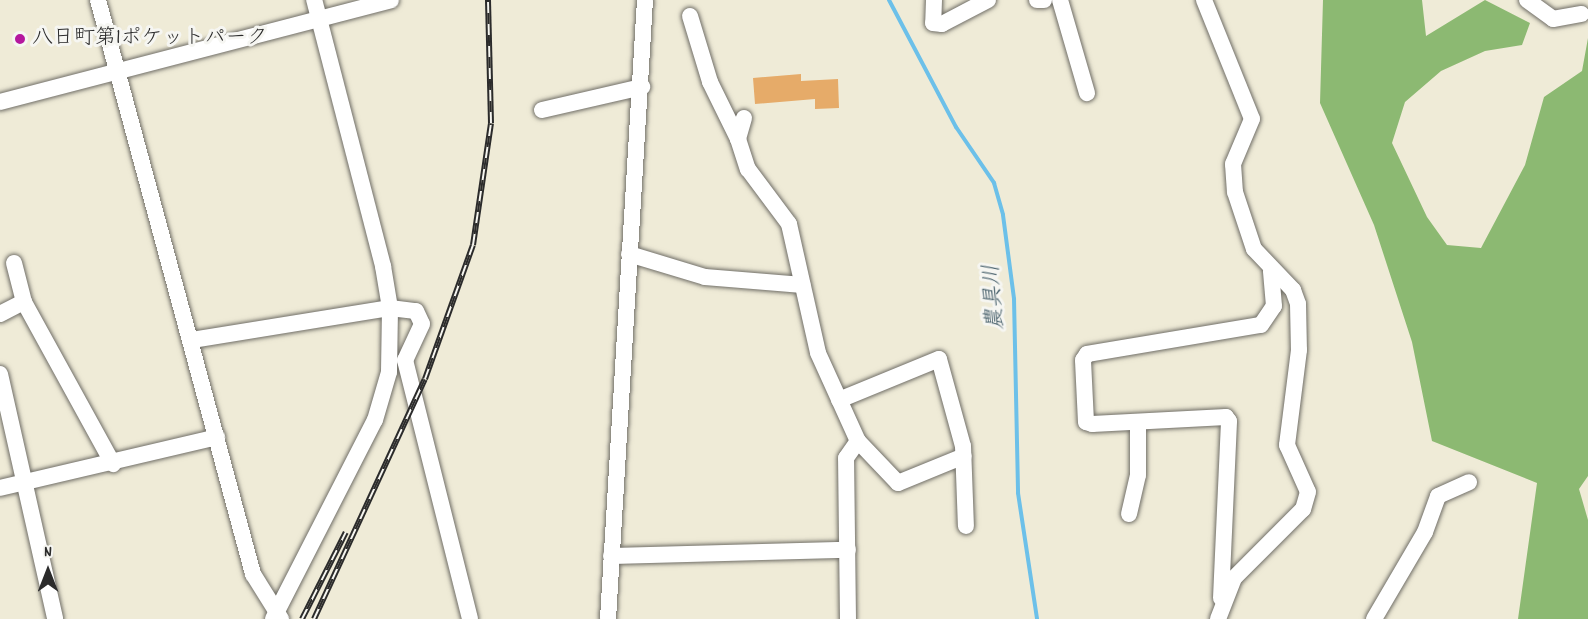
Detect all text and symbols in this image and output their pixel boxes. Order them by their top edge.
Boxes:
place label: 八日町第1ポケットパーク [32,26,268,52]
marker: 八日町第1ポケットパーク [13,32,27,46]
water label: 農具川 [980,263,1010,331]
north arrow [18,541,78,601]
text: N [44,541,52,564]

